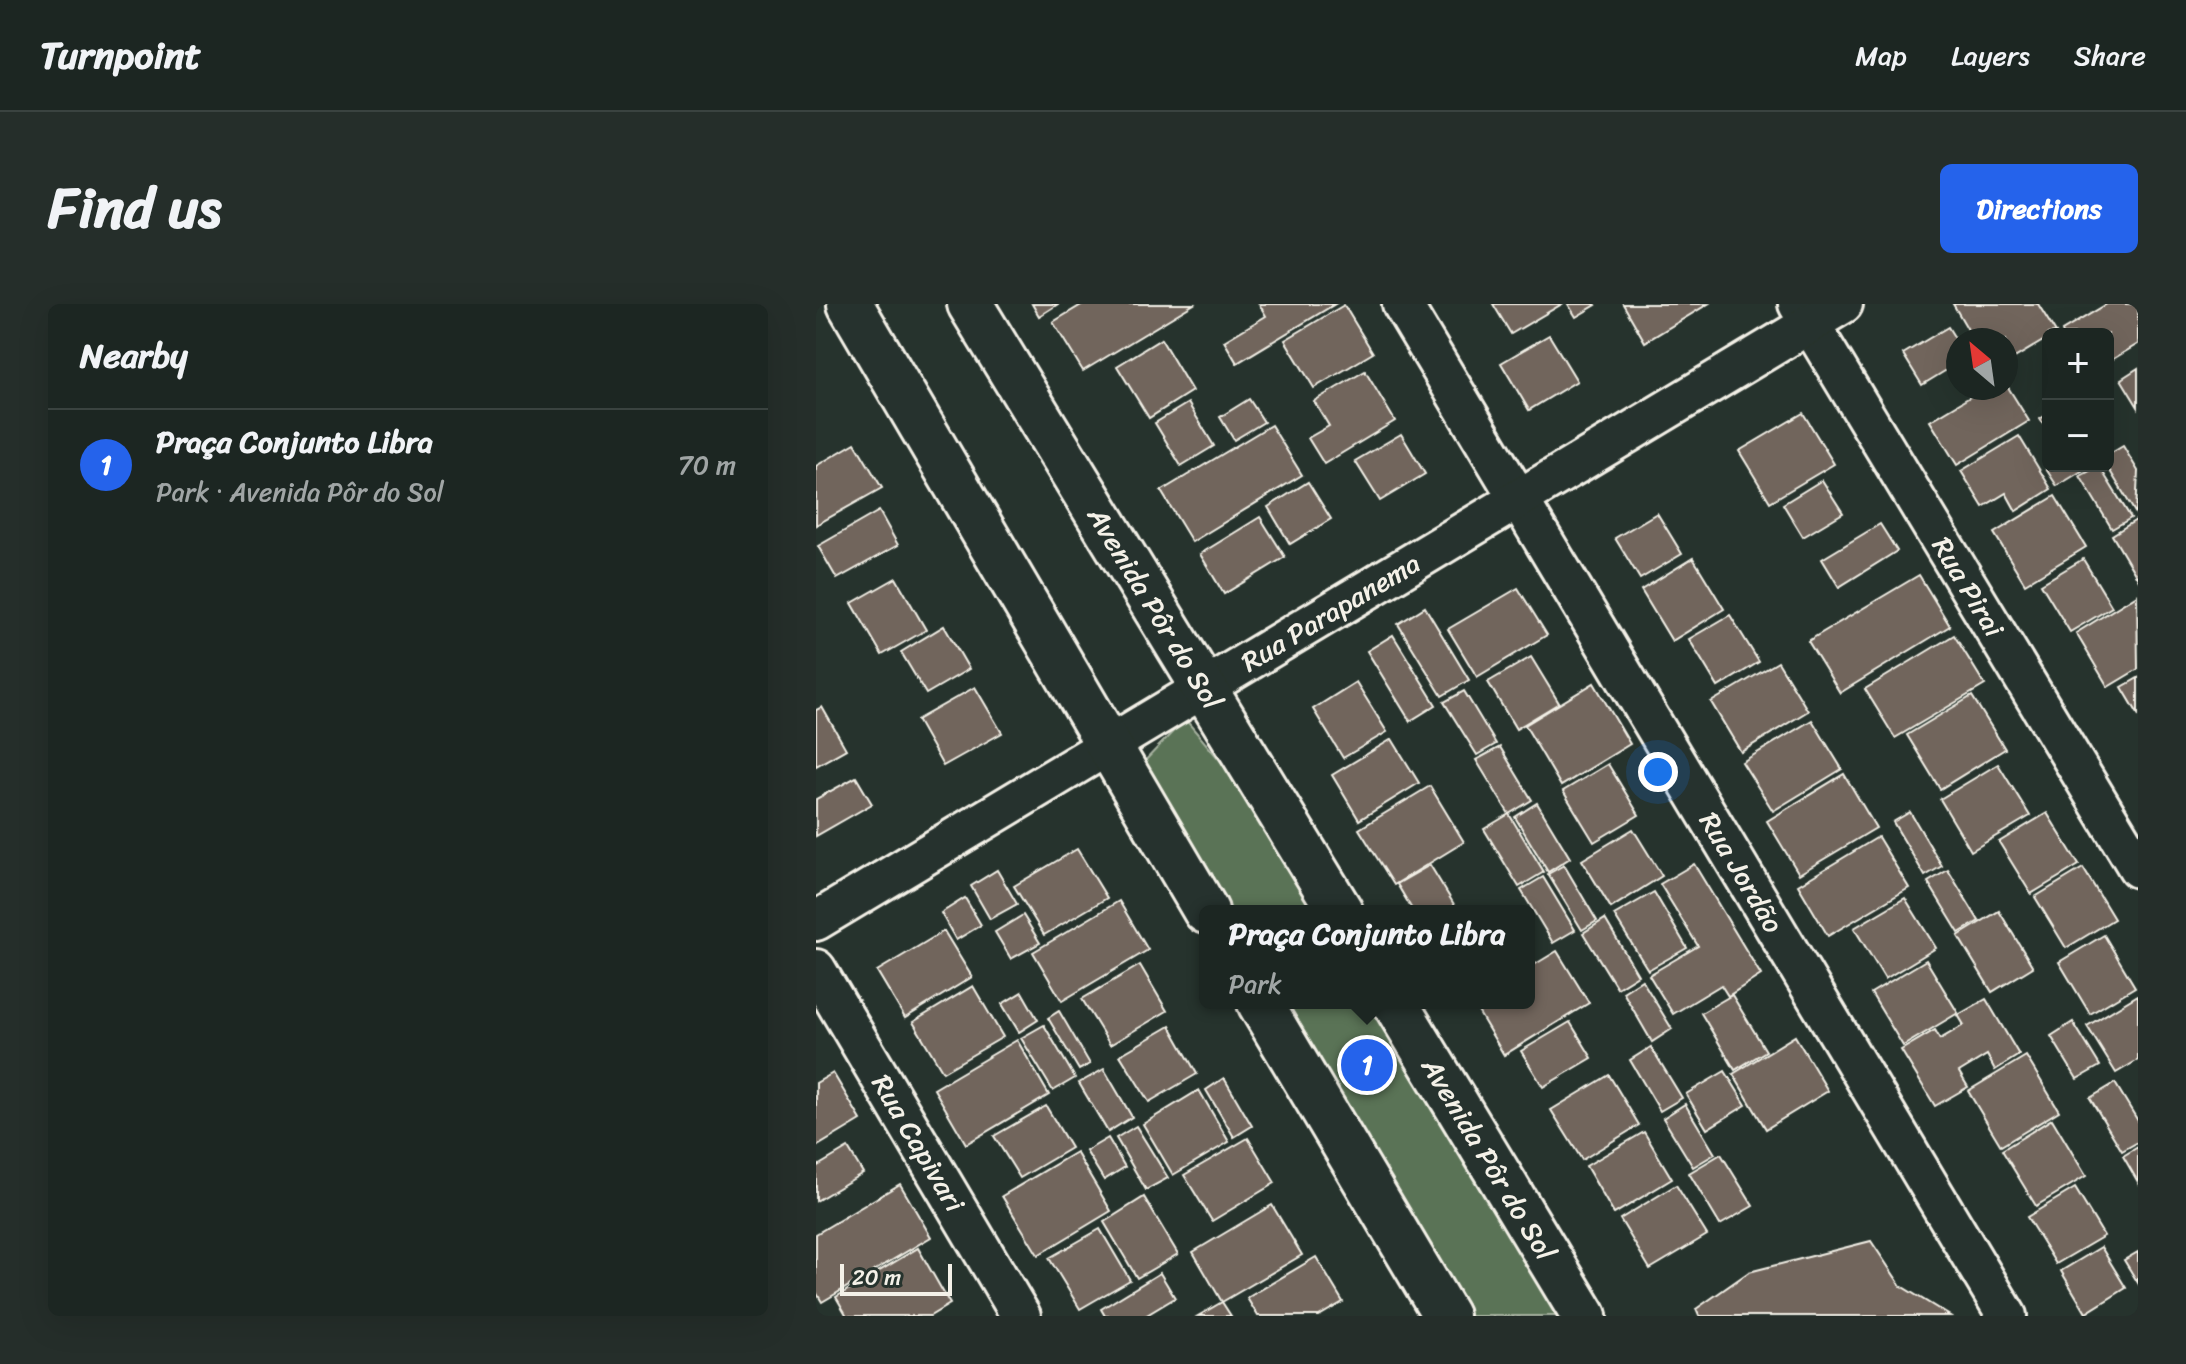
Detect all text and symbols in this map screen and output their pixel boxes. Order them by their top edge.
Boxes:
text: Turnpoint [40,22,201,89]
text: Map [1855,31,1907,80]
text: Layers [1951,31,2030,80]
text: Share [2074,31,2146,80]
text: Find us [48,159,221,258]
button: Directions [1940,164,2138,253]
text: Nearby [80,326,188,386]
north arrow [1946,328,2018,400]
map controls [2042,328,2114,472]
button: + [2042,328,2114,400]
button: − [2042,400,2114,472]
text: Praça Conjunto Libra [156,415,433,469]
text: 1 [100,442,112,488]
text: 70 m [678,442,736,488]
text: Park · Avenida Pôr do Sol [156,469,444,515]
street label: Avenida Pôr do Sol [1073,496,1236,720]
street label: Rua Pirai [1918,527,2018,648]
street label: Rua Parapanema [1231,539,1430,686]
your location [1638,752,1678,792]
street label: Rua Jordão [1686,802,1797,943]
popup [1199,905,1535,1009]
text: Praça Conjunto Libra [1229,907,1505,961]
text: Park [1229,961,1282,1007]
pin: 1 [1341,1035,1393,1095]
street label: Avenida Pôr do Sol [1407,1047,1570,1271]
street label: Rua Capivari [858,1065,979,1223]
text: 20 m [852,1258,901,1297]
scale bar [840,1260,952,1296]

